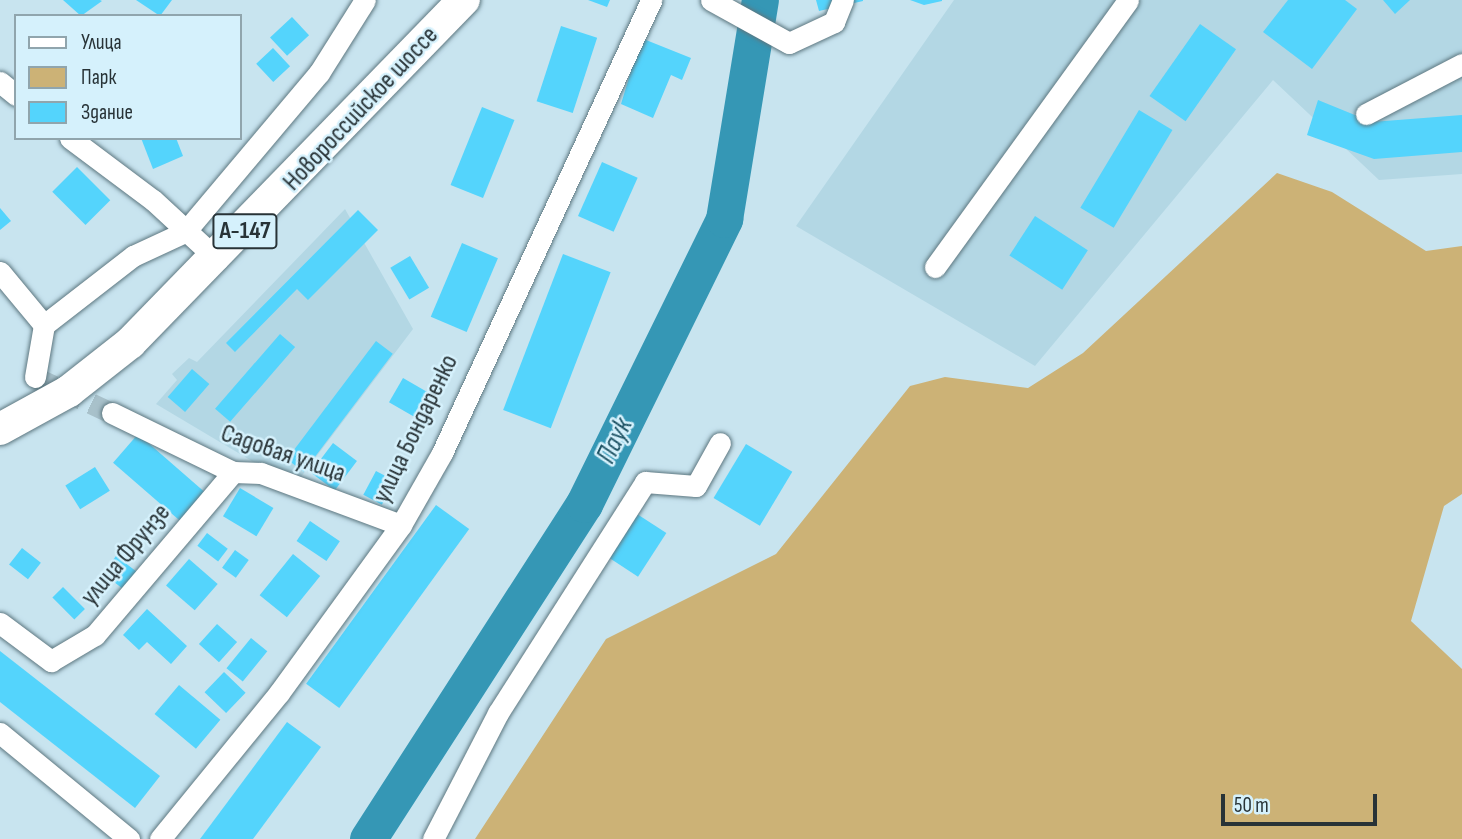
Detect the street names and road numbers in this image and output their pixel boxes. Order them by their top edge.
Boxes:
street label: Новороссийское шоссе [277,20,445,198]
road number: А-147 [212,210,278,252]
street label: улица Бондаренко [367,350,465,508]
street label: Садовая улица [217,418,349,490]
street label: улица Фрунзе [75,498,177,612]

